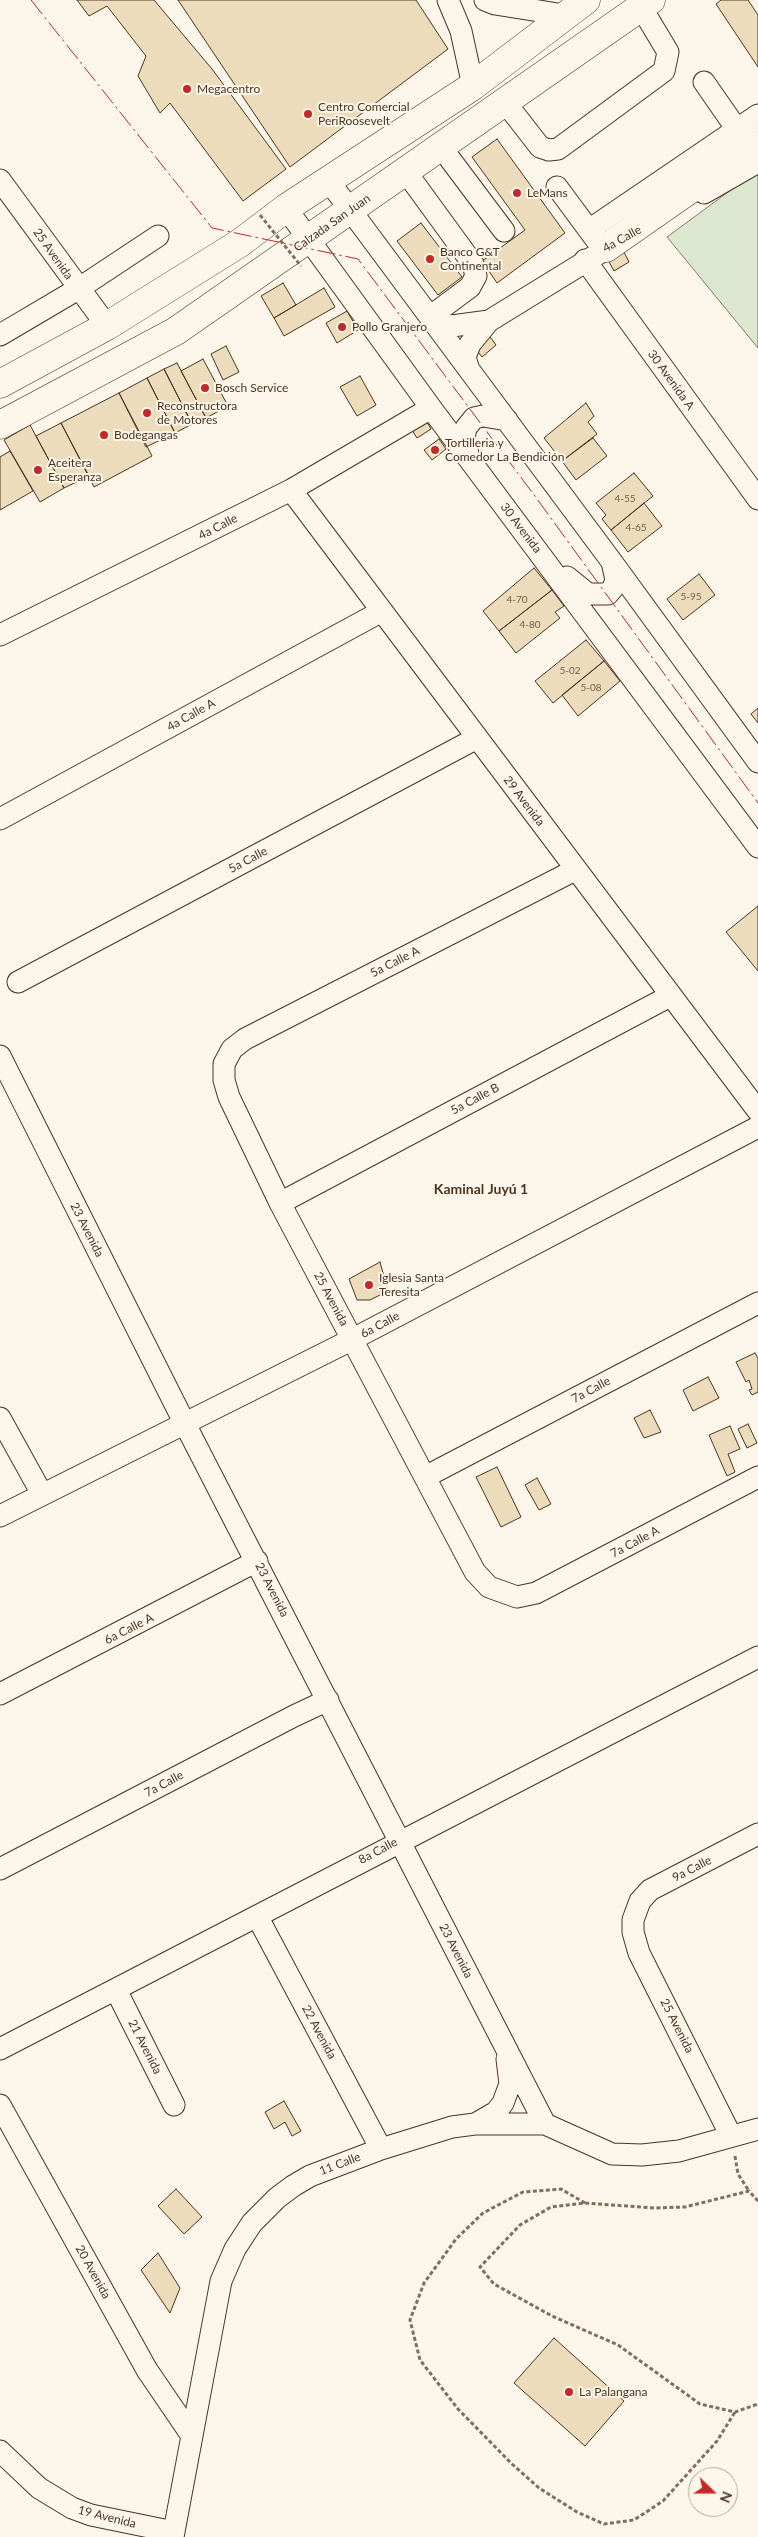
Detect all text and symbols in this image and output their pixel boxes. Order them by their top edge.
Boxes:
place label: Megacentro [197,82,260,96]
marker: Megacentro [181,83,193,95]
place label: Centro Comercial PeriRoosevelt [318,100,410,128]
marker: Centro Comercial PeriRoosevelt [302,108,314,120]
place label: LeMans [527,186,568,200]
marker: LeMans [511,187,523,199]
street label: Calzada San Juan [291,191,373,255]
street label: 4a Calle [600,223,644,255]
street label: 25 Avenida [30,226,76,282]
place label: Banco G&T Continental [440,245,501,273]
marker: Banco G&T Continental [424,253,436,265]
place label: Pollo Granjero [352,320,427,334]
marker: Pollo Granjero [336,321,348,333]
street label: 30 Avenida A [644,347,698,413]
place label: Bosch Service [215,381,288,395]
marker: Bosch Service [199,382,211,394]
place label: Reconstructora de Motores [157,399,237,427]
marker: Reconstructora de Motores [141,407,153,419]
place label: Bodegangas [114,428,178,442]
marker: Bodegangas [98,429,110,441]
place label: Tortilleria y Comedor La Bendición [445,436,564,464]
marker: Tortilleria y Comedor La Bendición [429,444,441,456]
place label: Aceitera Esperanza [48,456,101,484]
marker: Aceitera Esperanza [32,464,44,476]
house number: 4-55 [614,493,636,505]
street label: 30 Avenida [497,500,545,556]
street label: 4a Calle [196,511,240,543]
house number: 4-65 [625,522,647,534]
house number: 5-95 [680,591,702,603]
house number: 4-70 [506,594,528,606]
house number: 4-80 [519,619,541,631]
house number: 5-02 [559,665,581,677]
house number: 5-08 [580,682,602,694]
street label: 4a Calle A [164,696,218,734]
street label: 29 Avenida [500,773,548,829]
street label: 5a Calle [226,844,270,876]
street label: 5a Calle A [368,944,422,980]
street label: 5a Calle B [448,1080,502,1118]
district label: Kaminal Juyú 1 [434,1181,528,1197]
street label: 23 Avenida [67,1200,107,1260]
street label: 25 Avenida [311,1269,351,1329]
place label: Iglesia Santa Teresita [379,1271,444,1299]
marker: Iglesia Santa Teresita [363,1279,375,1291]
street label: 6a Calle [358,1309,402,1341]
street label: 7a Calle [569,1374,613,1406]
street label: 7a Calle A [608,1523,662,1561]
street label: 23 Avenida [252,1560,292,1620]
street label: 6a Calle A [102,1611,156,1647]
street label: 7a Calle [142,1768,186,1800]
street label: 8a Calle [356,1835,400,1867]
street label: 9a Calle [670,1853,714,1885]
street label: 23 Avenida [436,1921,476,1981]
street label: 25 Avenida [657,1996,697,2056]
street label: 22 Avenida [299,2002,339,2062]
street label: 21 Avenida [125,2017,165,2077]
street label: 11 Calle [317,2150,363,2178]
street label: 20 Avenida [72,2243,114,2301]
place label: La Palangana [579,2385,648,2399]
marker: La Palangana [563,2386,575,2398]
north arrow [688,2467,738,2517]
text: N [717,2489,736,2506]
street label: 19 Avenida [77,2503,137,2531]

